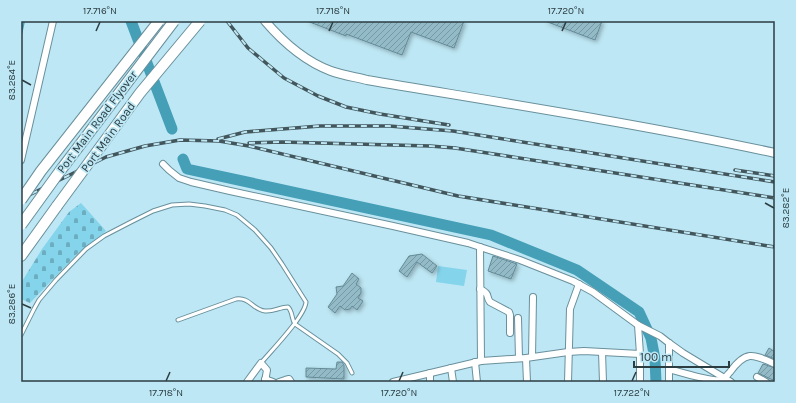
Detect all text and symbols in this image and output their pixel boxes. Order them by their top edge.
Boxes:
text: 17.716°N [83,5,117,17]
text: 17.718°N [316,5,350,17]
text: 17.720°N [548,5,584,17]
text: 83.284°E [6,60,18,100]
street label: Port Main Road Flyover [54,68,140,176]
street label: Port Main Road [78,99,138,175]
text: 83.282°E [780,188,792,228]
text: 83.286°E [6,284,18,324]
scale bar [634,343,729,369]
text: 100 m [640,350,672,364]
text: 17.718°N [149,387,183,399]
text: 17.720°N [381,387,417,399]
text: 17.722°N [614,387,650,399]

